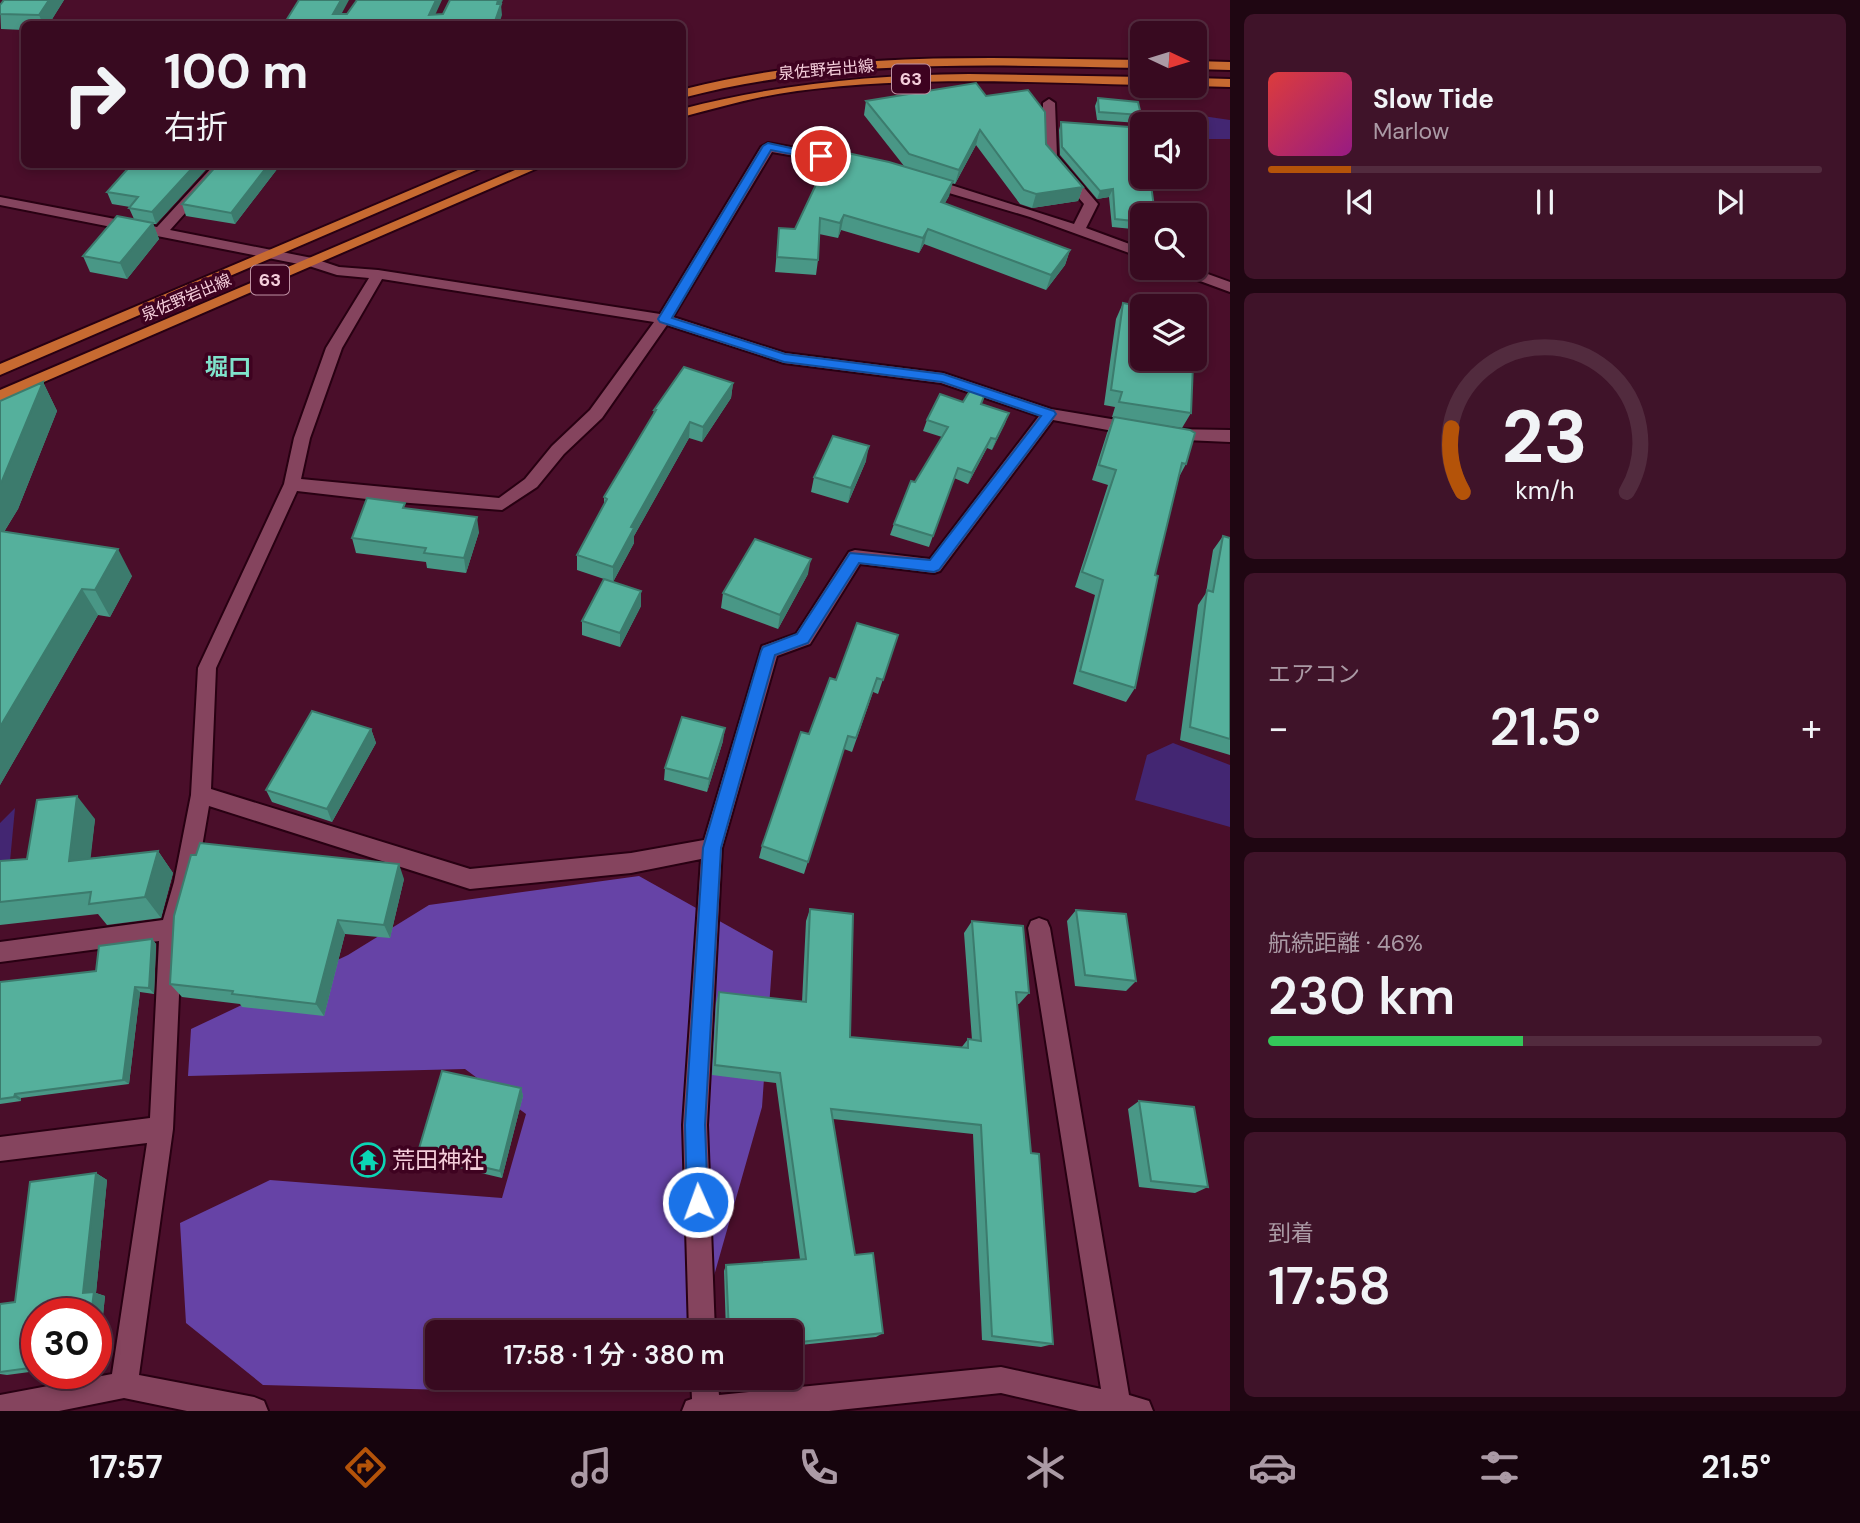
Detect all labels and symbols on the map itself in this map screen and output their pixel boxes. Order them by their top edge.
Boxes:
north arrow [1130,21,1208,98]
street label: 泉佐野岩出線 [777,55,875,84]
road number: 63 [892,64,930,94]
pin [791,126,851,186]
road number: 63 [251,266,289,294]
street label: 泉佐野岩出線 [138,269,234,326]
district label: 堀口 [205,352,251,382]
temple icon: 荒田神社 [349,1141,387,1179]
place label: 荒田神社 [392,1145,484,1175]
position arrow [661,1165,735,1239]
speed limit sign: 30 [21,1298,112,1389]

